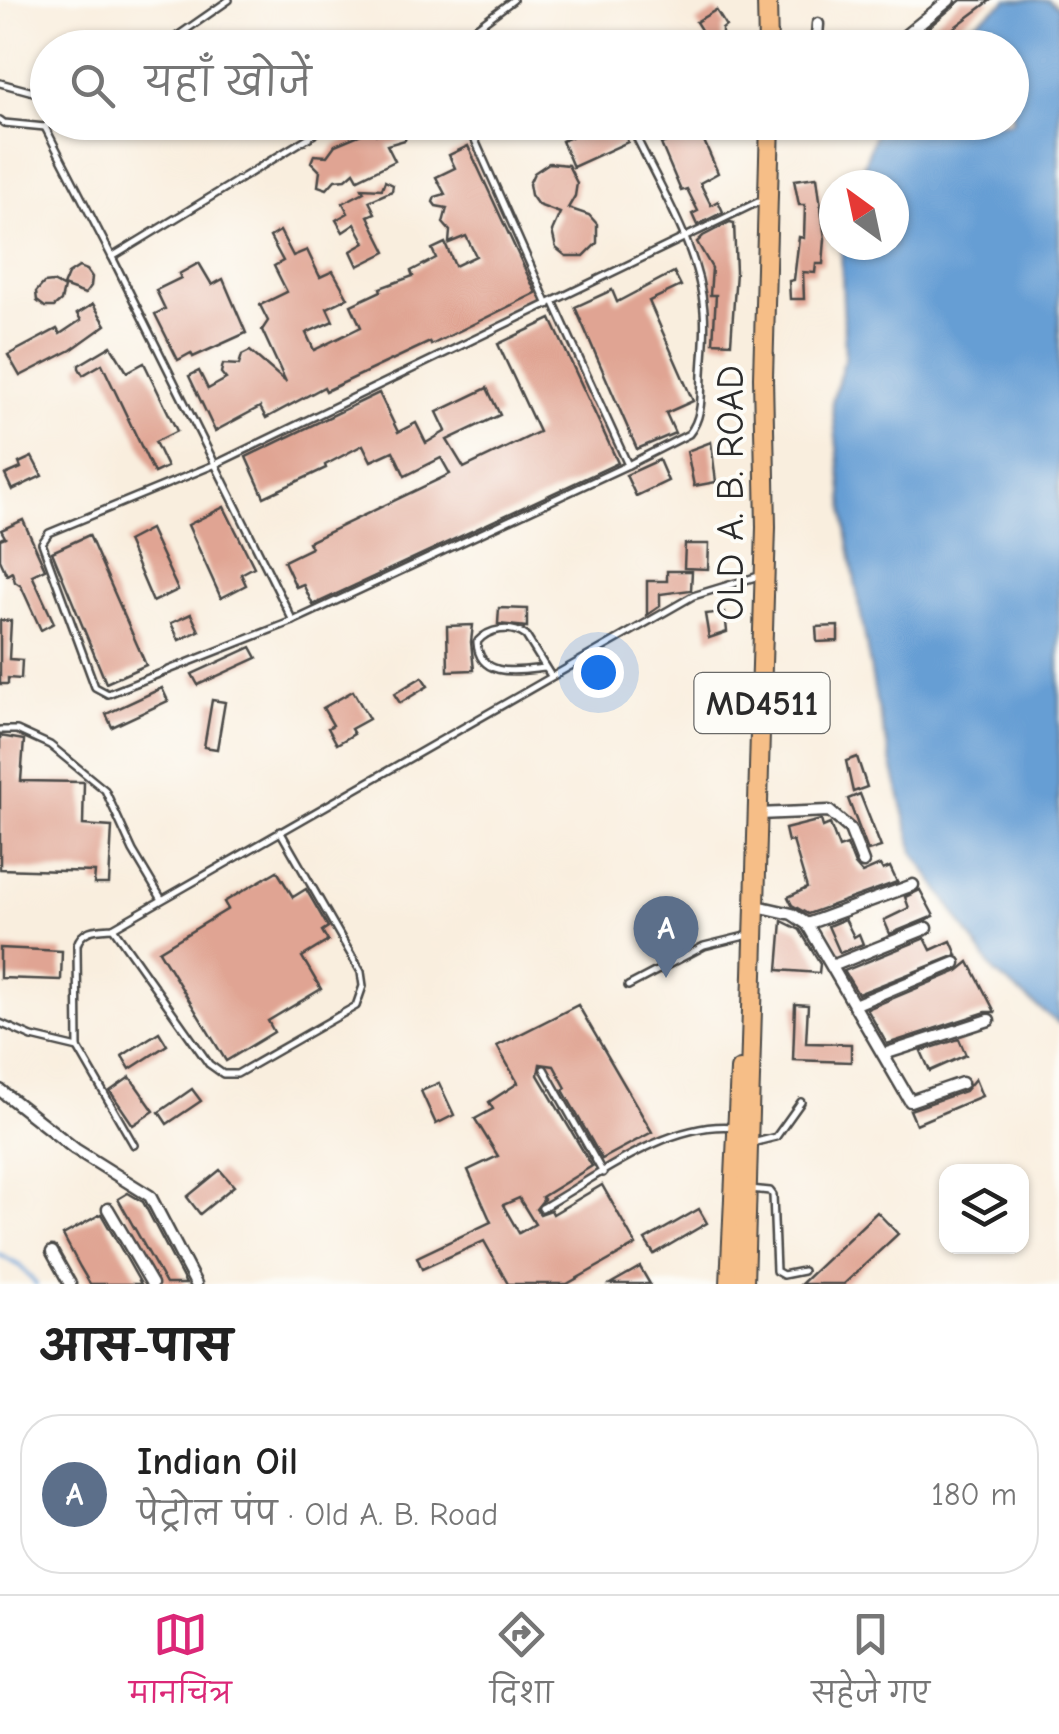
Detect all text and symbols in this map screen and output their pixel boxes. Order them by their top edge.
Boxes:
search box [30,30,1029,140]
icon: search [65,58,120,113]
text: यहाँ खोजें [145,61,311,105]
north arrow [819,170,909,260]
street label: OLD A. B. ROAD [709,365,753,621]
your location [573,647,624,698]
road number: MD4511 [694,673,830,733]
pin: A [634,896,698,978]
map controls [939,1164,1029,1254]
button: layers [939,1164,1029,1254]
text: आस-पास [40,1322,232,1371]
text: Indian Oil [137,1440,298,1484]
text: A [66,1476,83,1513]
text: 180 m [931,1476,1017,1513]
text: पेट्रोल पंप · Old A. B. Road [137,1496,498,1533]
tab: मानचित्र [129,1607,232,1724]
tab: दिशा [490,1607,553,1724]
tab: सहेजे गए [811,1607,930,1724]

